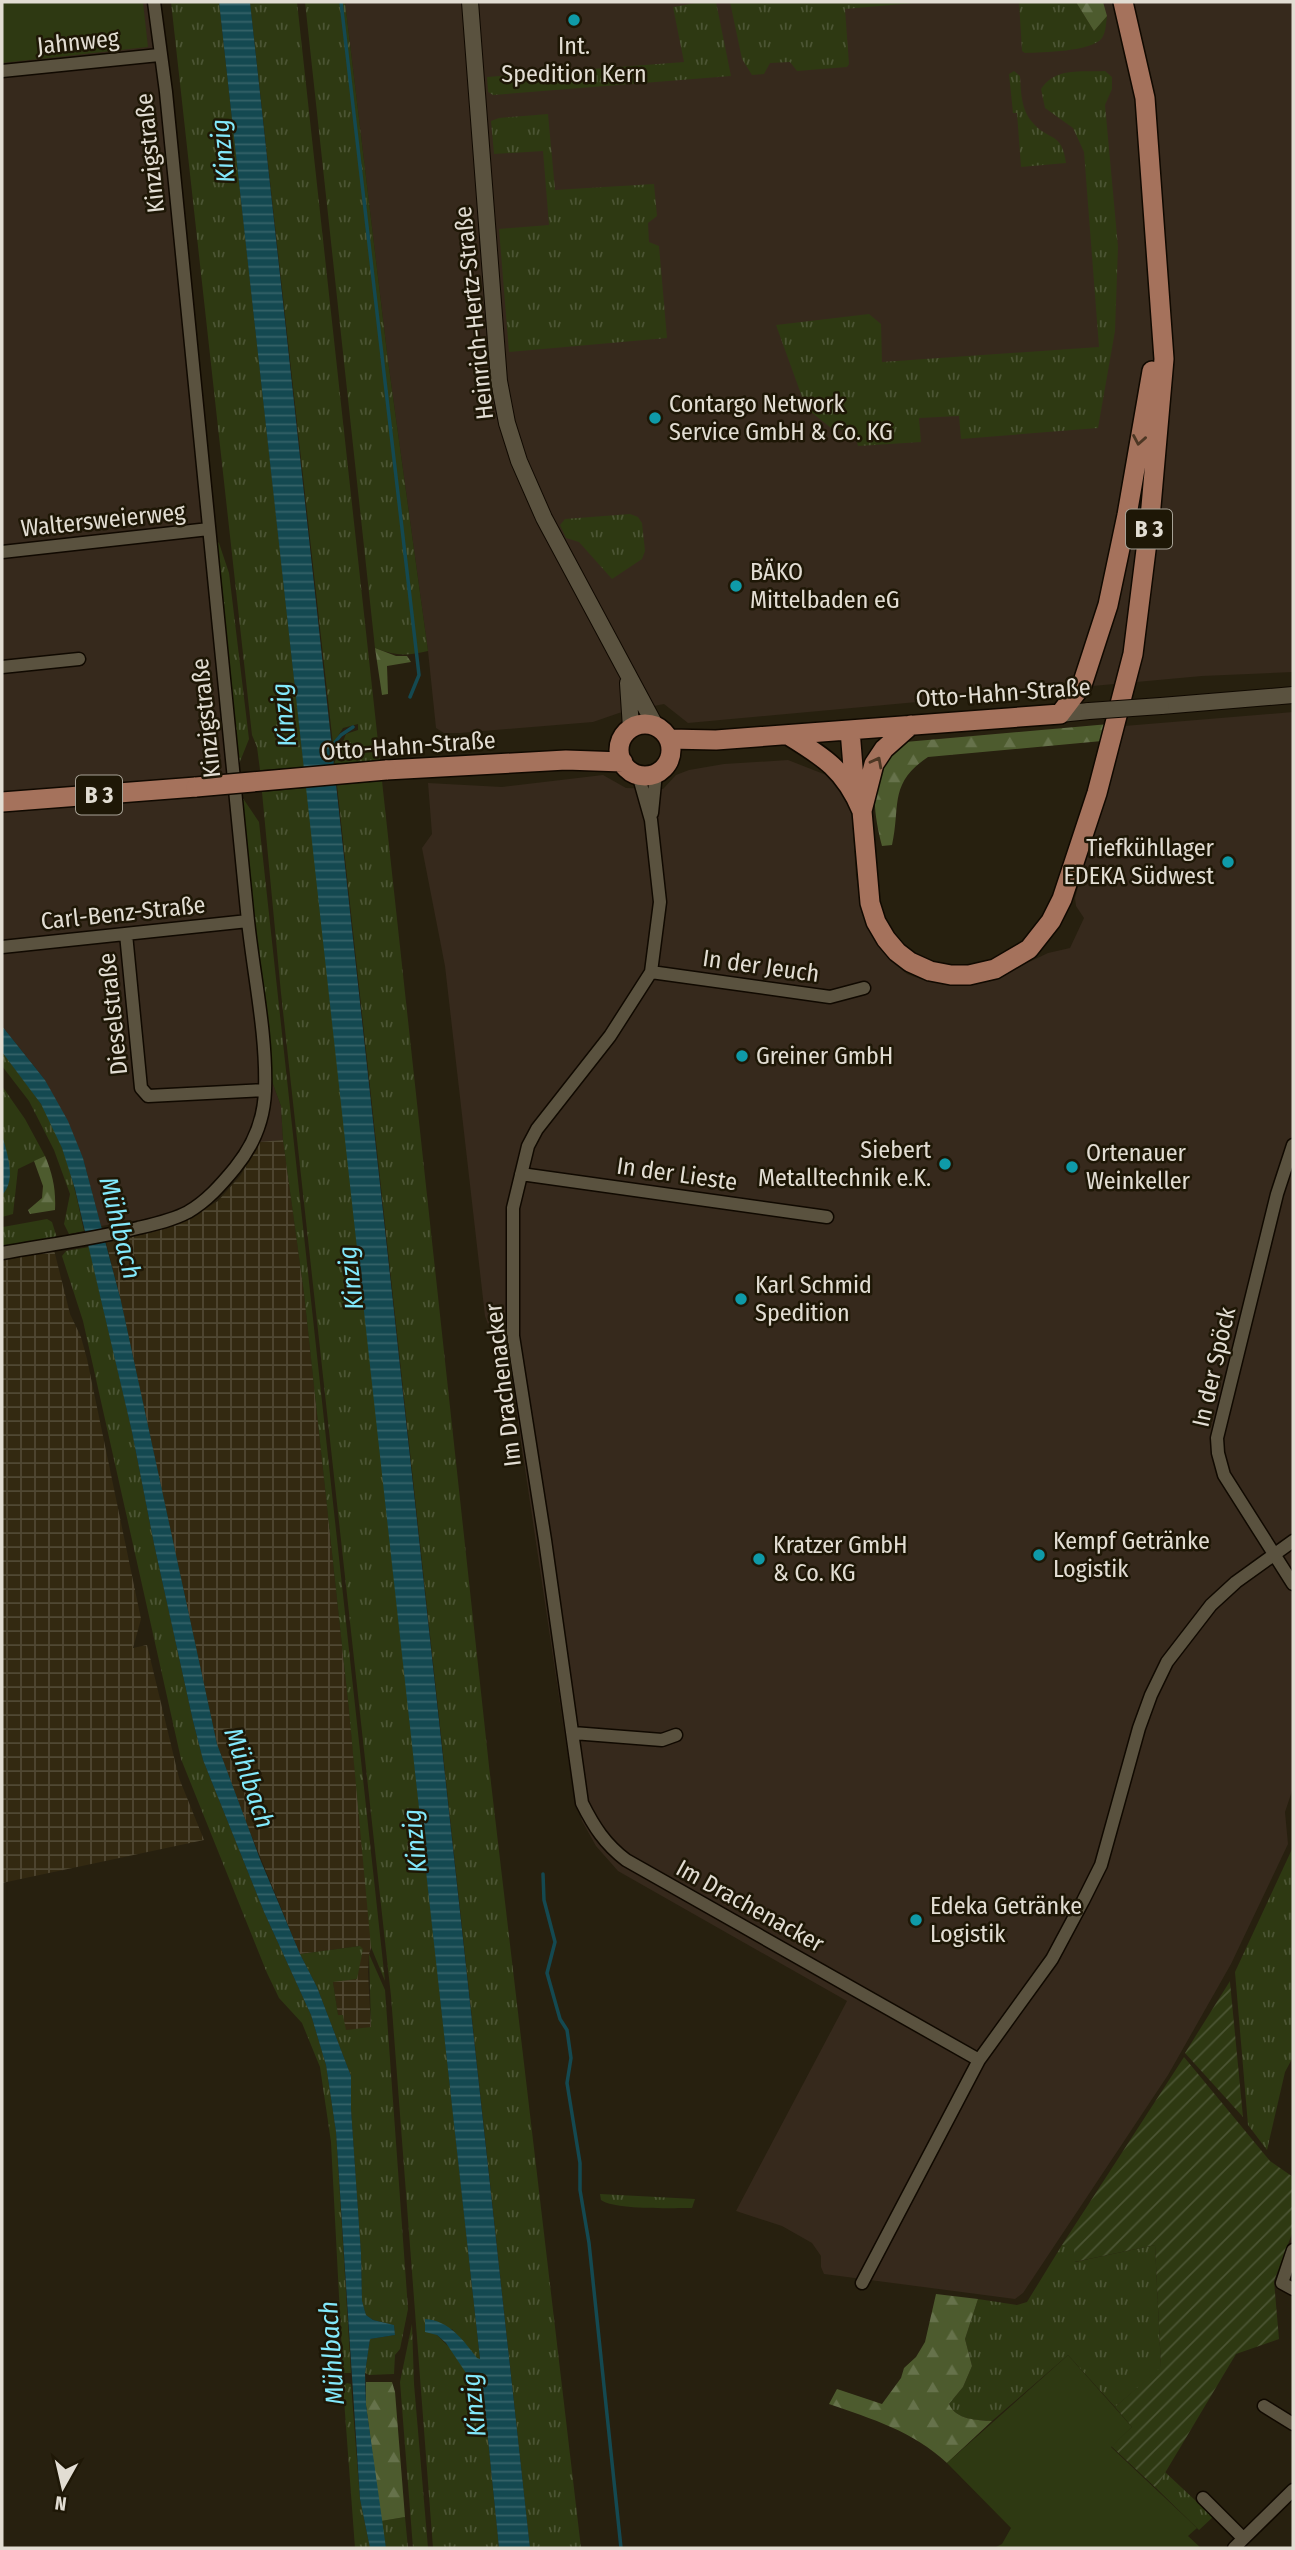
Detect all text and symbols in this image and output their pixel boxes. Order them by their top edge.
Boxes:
marker: Int. Spedition Kern [566,12,582,28]
street label: Jahnweg [36,24,121,60]
place label: Int. Spedition Kern [501,32,647,88]
street label: Kinzigstraße [130,92,170,214]
water label: Kinzig [204,117,242,185]
street label: Heinrich-Hertz-Straße [449,205,499,421]
place label: Contargo Network Service GmbH & Co. KG [669,390,893,446]
marker: Contargo Network Service GmbH & Co. KG [647,410,663,426]
one-way arrow [1132,434,1147,446]
street label: Waltersweierweg [19,497,187,543]
road number: B 3 [1126,509,1172,548]
place label: BÄKO Mittelbaden eG [750,558,900,614]
marker: BÄKO Mittelbaden eG [728,578,744,594]
street label: Kinzigstraße [186,657,226,779]
street label: Otto-Hahn-Straße [915,673,1091,713]
water label: Kinzig [265,681,303,749]
street label: Otto-Hahn-Straße [320,726,496,766]
one-way arrow [868,757,882,769]
road number: B 3 [76,776,122,814]
place label: Tiefkühllager EDEKA Südwest [1064,834,1215,890]
marker: Tiefkühllager EDEKA Südwest [1220,854,1236,870]
street label: Carl-Benz-Straße [39,890,207,936]
street label: In der Jeuch [701,944,821,988]
street label: Dieselstraße [93,952,133,1076]
place label: Greiner GmbH [756,1042,893,1070]
marker: Greiner GmbH [734,1048,750,1064]
place label: Siebert Metalltechnik e.K. [758,1136,931,1192]
place label: Ortenauer Weinkeller [1086,1139,1191,1195]
street label: In der Lieste [615,1152,739,1196]
marker: Siebert Metalltechnik e.K. [937,1156,953,1172]
marker: Ortenauer Weinkeller [1064,1159,1080,1175]
water label: Mühlbach [92,1174,148,1282]
water label: Kinzig [332,1244,370,1312]
place label: Karl Schmid Spedition [755,1271,872,1327]
marker: Karl Schmid Spedition [733,1291,749,1307]
street label: Im Drachenacker [479,1301,527,1468]
street label: In der Spöck [1187,1304,1242,1430]
place label: Kempf Getränke Logistik [1053,1527,1210,1583]
place label: Kratzer GmbH & Co. KG [773,1531,908,1587]
marker: Kempf Getränke Logistik [1031,1547,1047,1563]
marker: Kratzer GmbH & Co. KG [751,1551,767,1567]
water label: Mühlbach [217,1724,281,1832]
water label: Kinzig [396,1807,434,1875]
street label: Im Drachenacker [671,1854,829,1958]
place label: Edeka Getränke Logistik [930,1892,1082,1948]
marker: Edeka Getränke Logistik [908,1912,924,1928]
water label: Mühlbach [313,2300,351,2406]
water label: Kinzig [455,2371,493,2439]
north arrow [28,2452,98,2522]
text: N [53,2491,68,2516]

